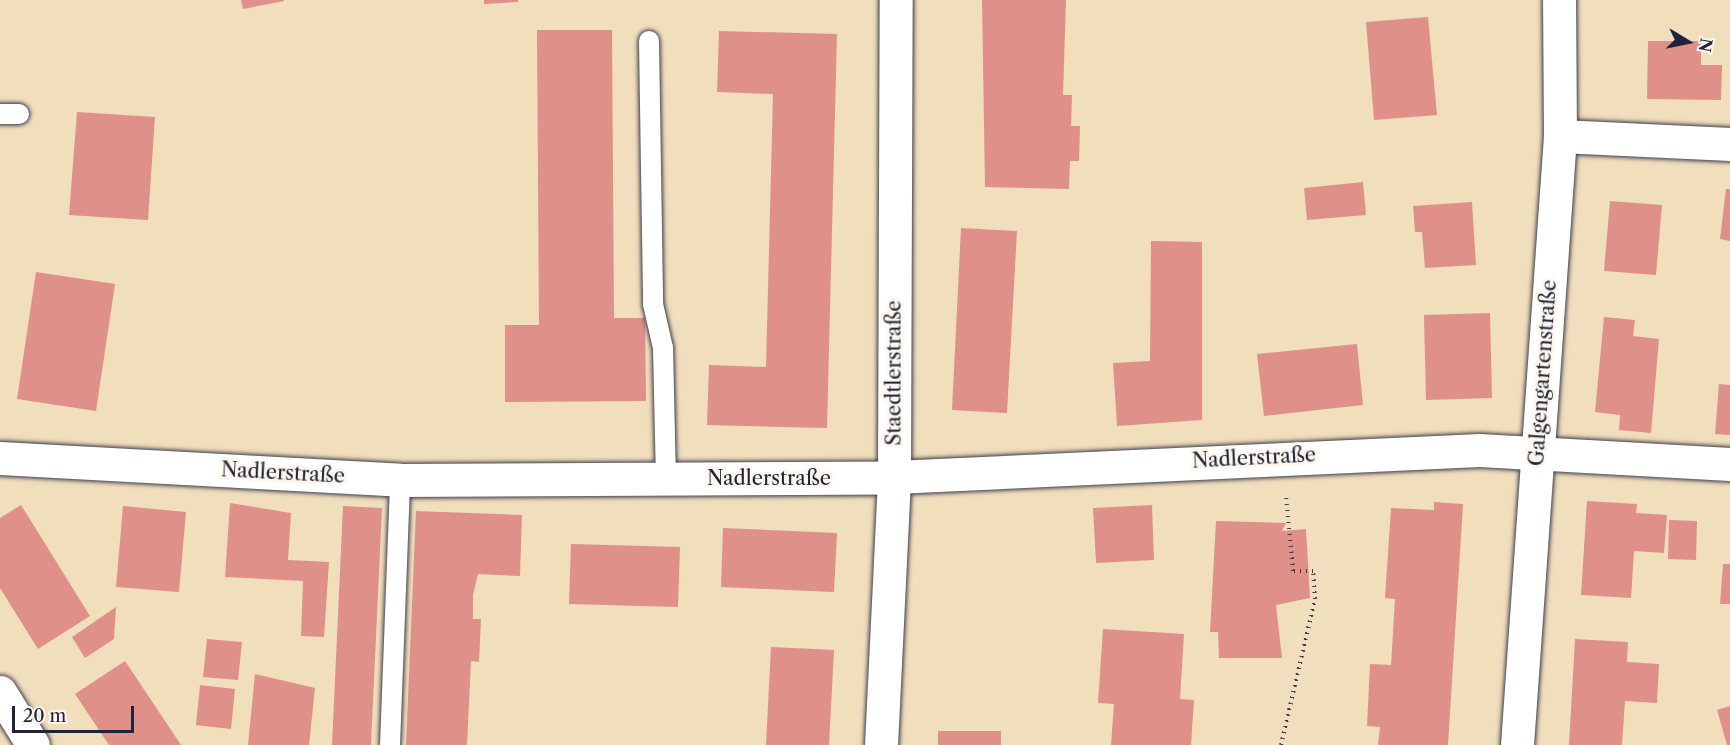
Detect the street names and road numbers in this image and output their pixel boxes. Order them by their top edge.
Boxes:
street label: Galgengartenstraße [1525,279,1561,467]
street label: Staedtlerstraße [882,300,906,446]
street label: Nadlerstraße [1191,443,1317,473]
street label: Nadlerstraße [220,458,346,488]
street label: Nadlerstraße [707,466,831,490]

